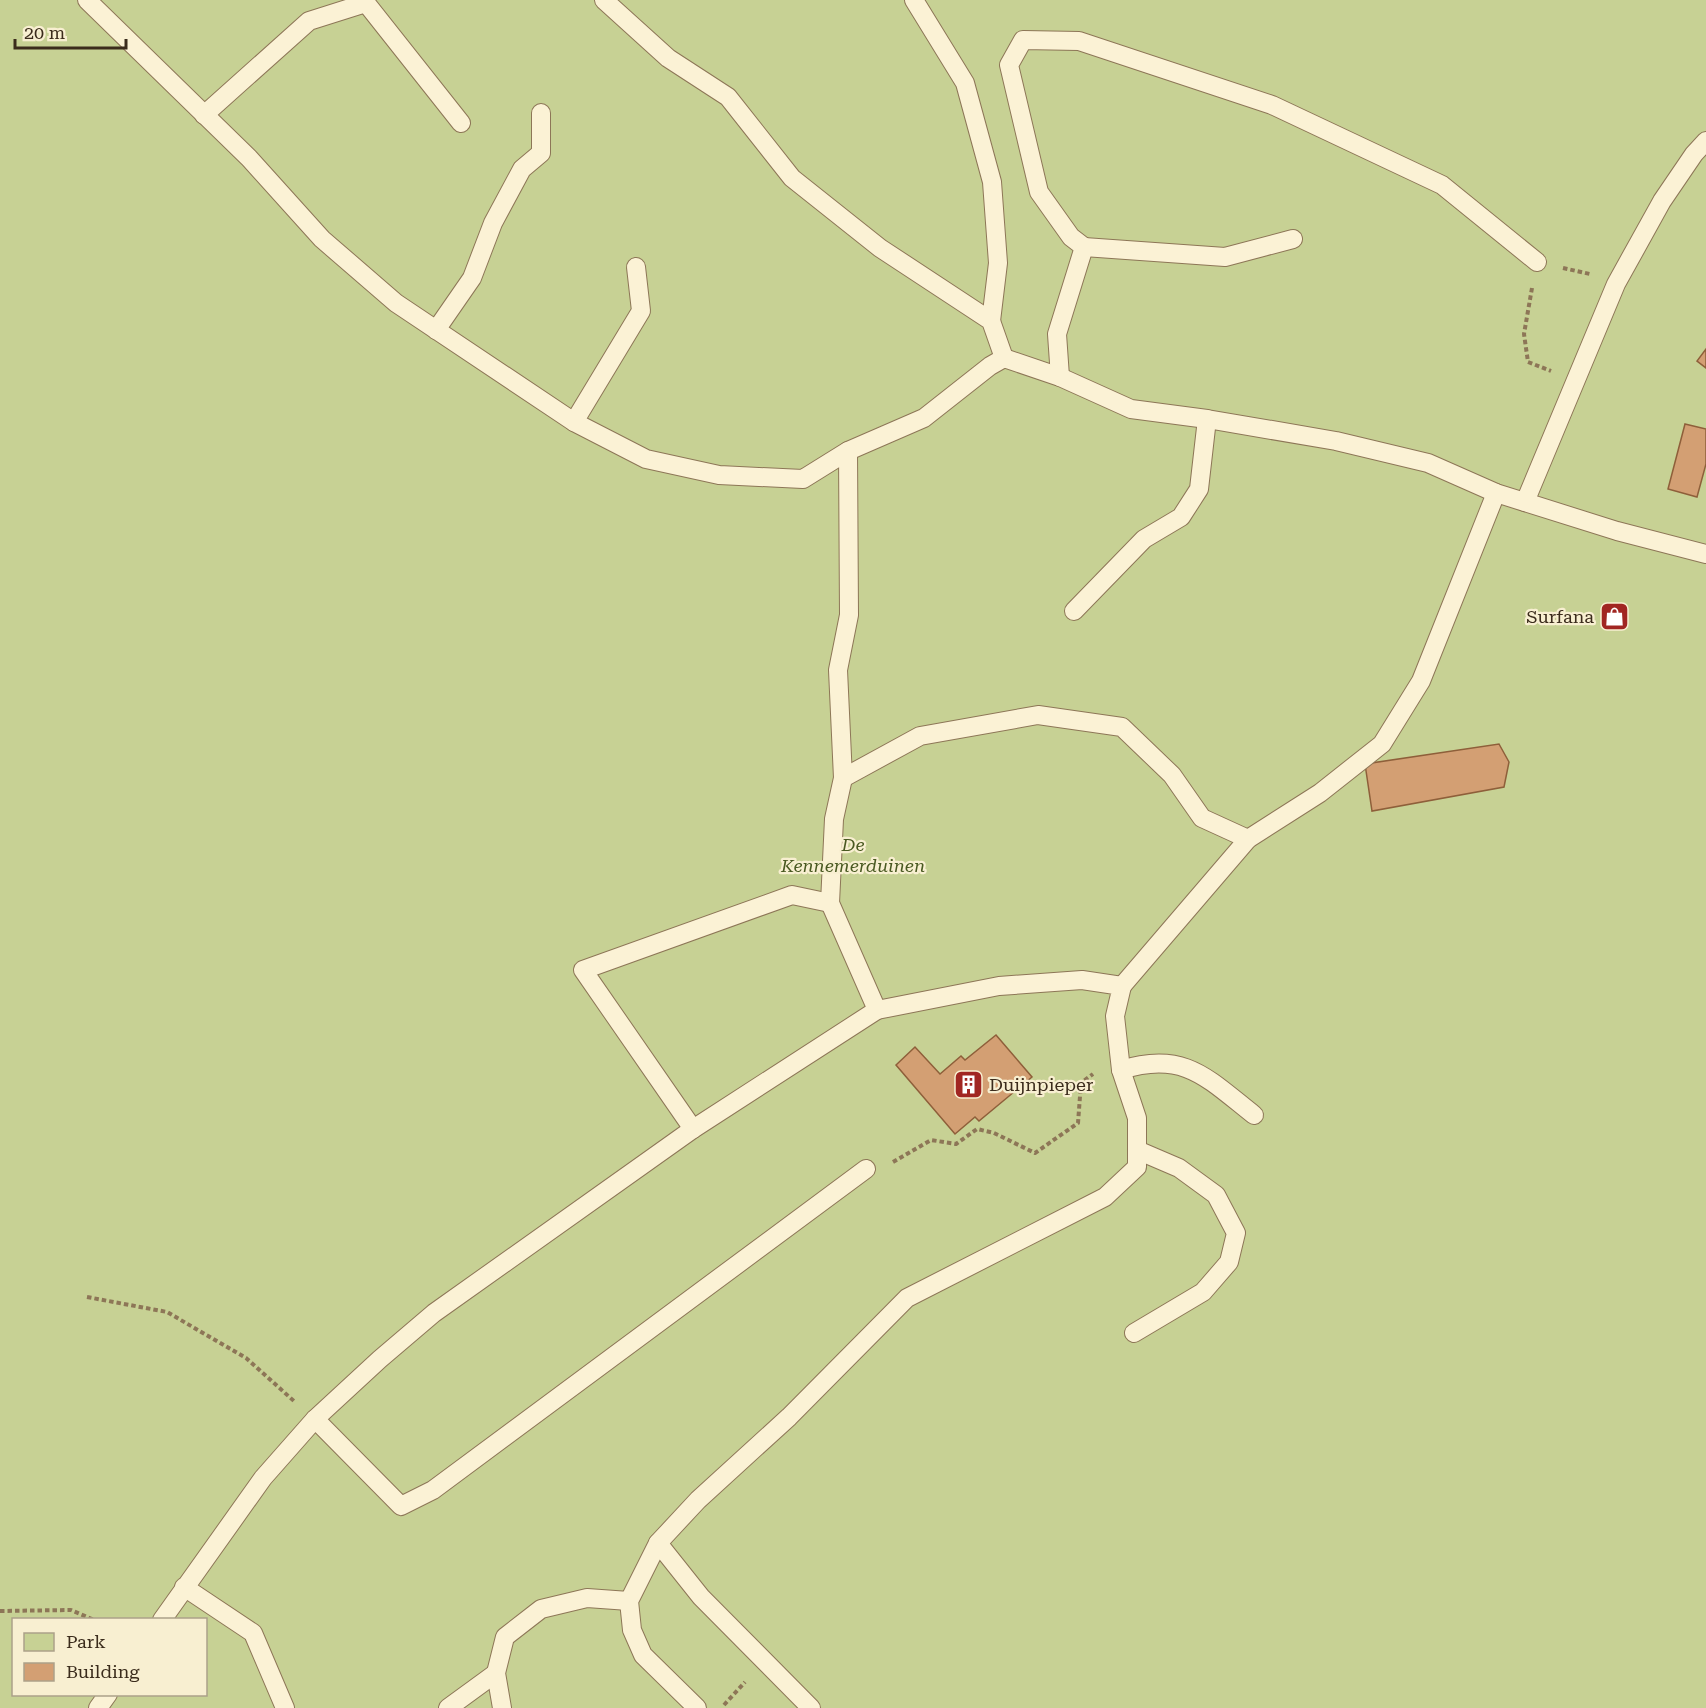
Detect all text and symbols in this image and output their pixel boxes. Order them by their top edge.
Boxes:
scale bar [15,12,126,50]
text: 20 m [24,22,65,43]
shop icon: Surfana [1599,600,1631,632]
place label: Surfana [1526,606,1594,627]
park label: De Kennemerduinen [780,834,925,876]
building icon: Duijnpieper [952,1068,984,1100]
place label: Duijnpieper [989,1074,1093,1095]
legend [12,1618,207,1696]
text: Park [66,1631,106,1652]
text: Building [66,1661,140,1682]

